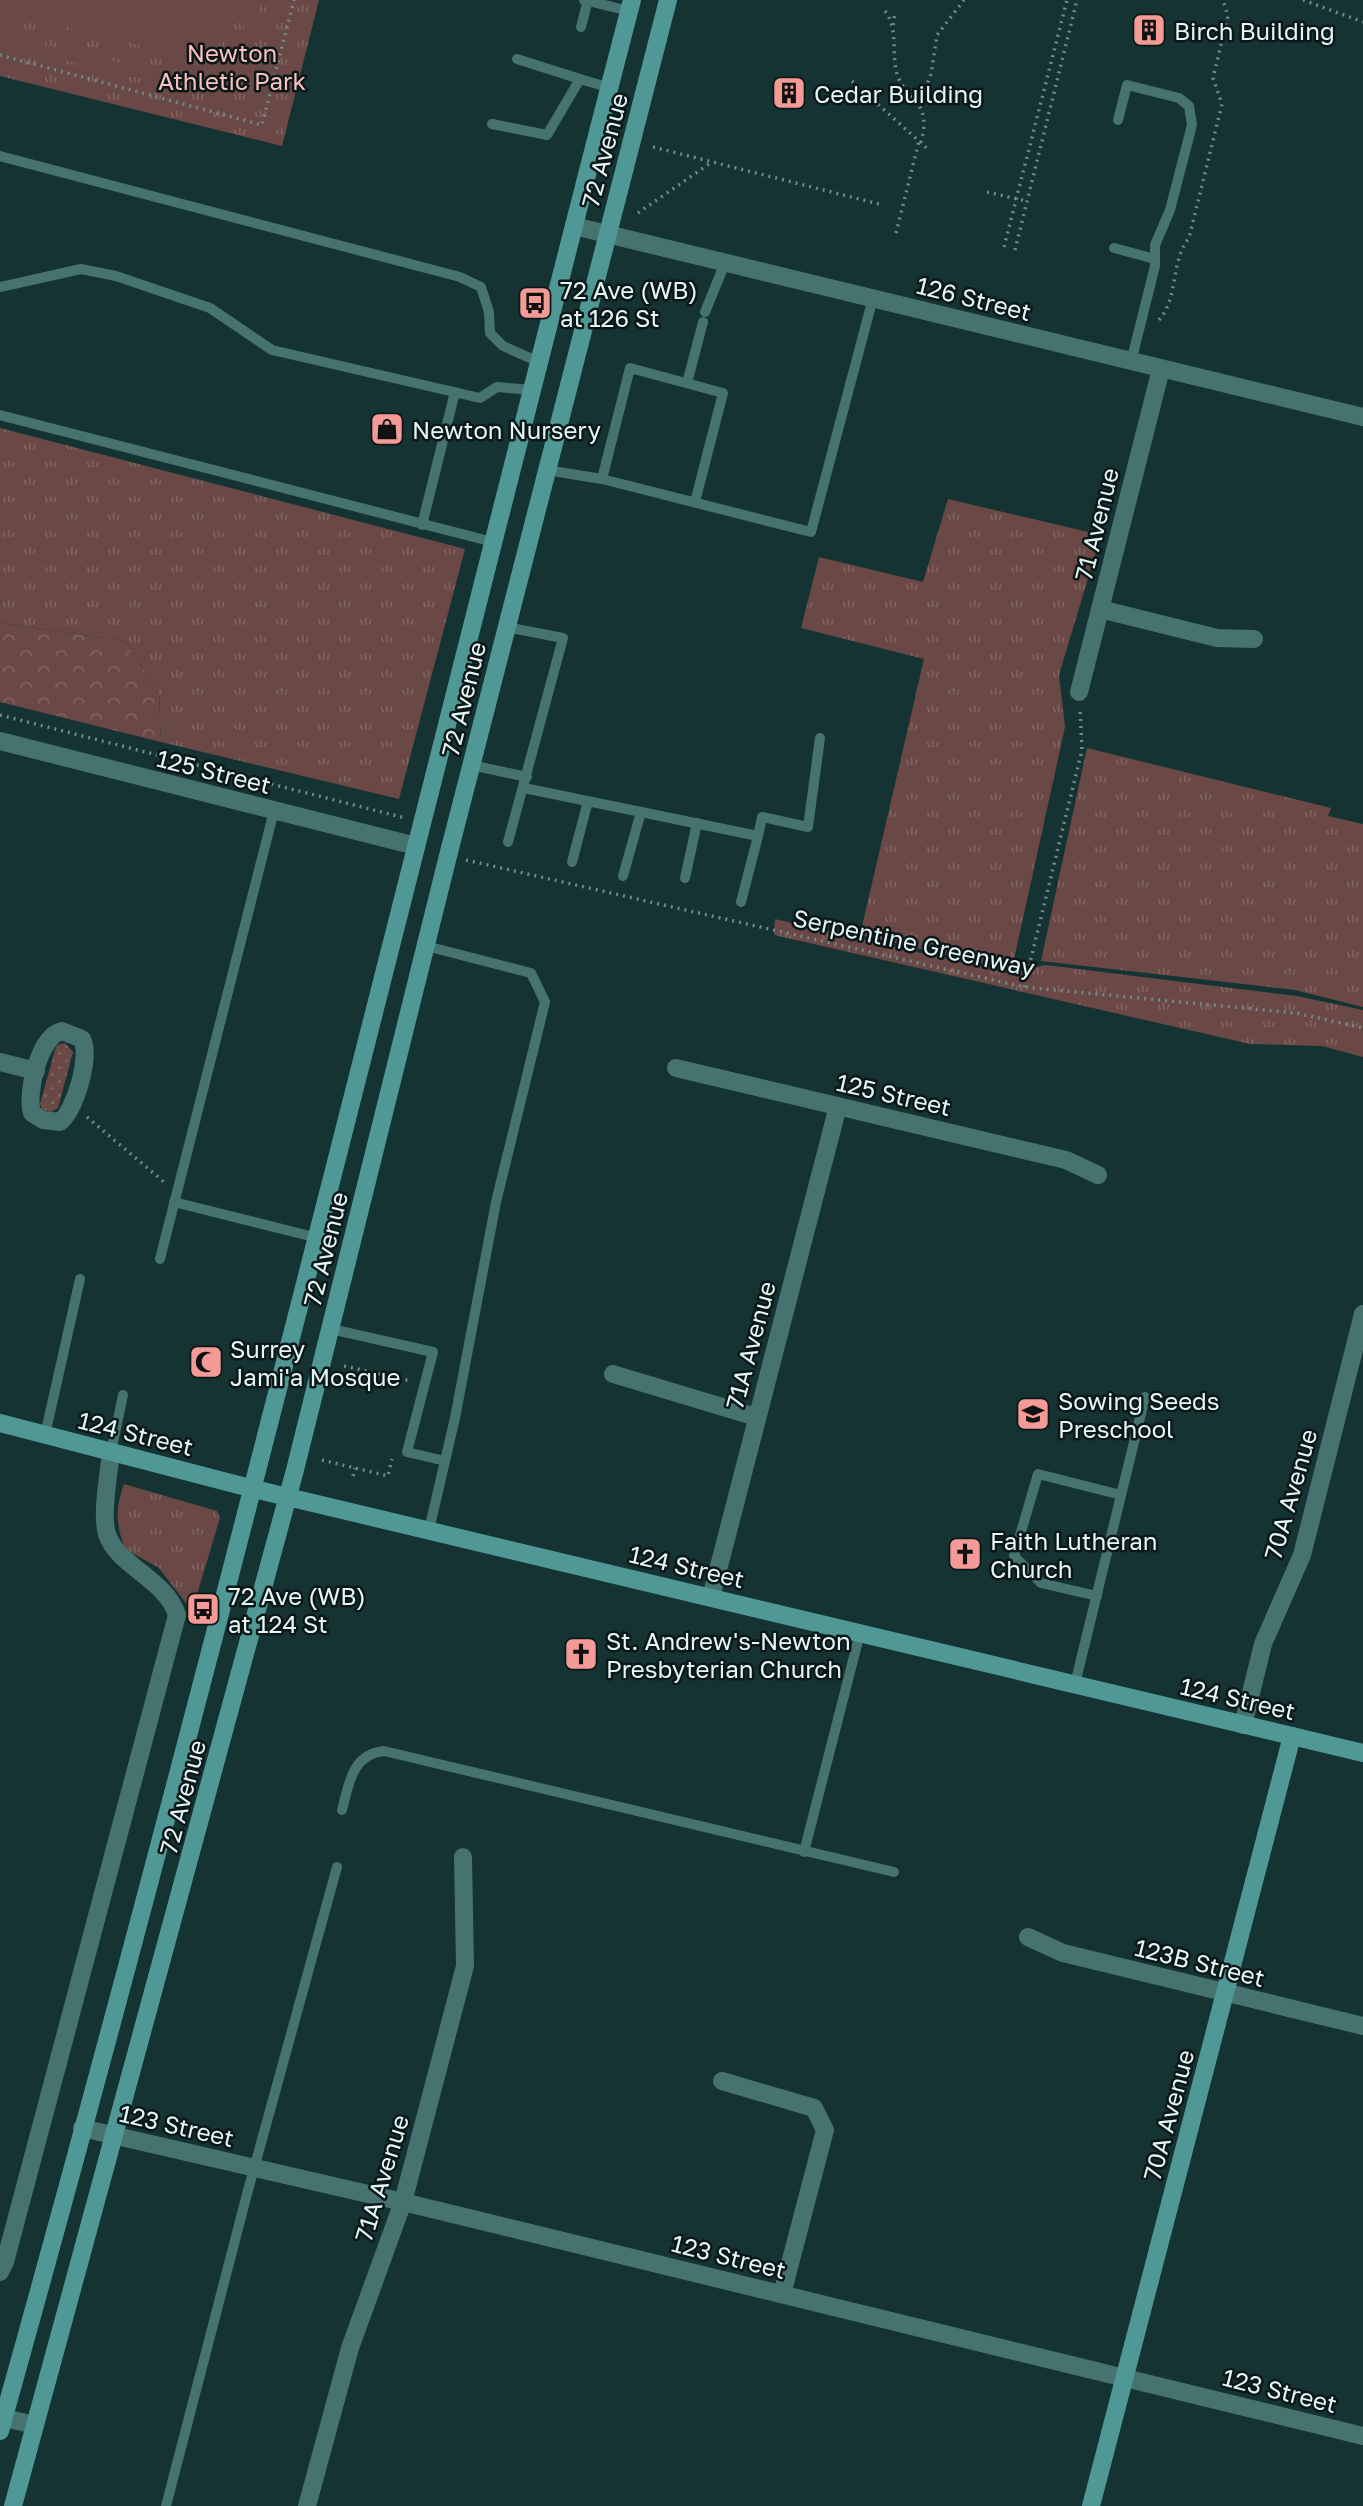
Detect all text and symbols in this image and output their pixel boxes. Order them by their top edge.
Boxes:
building icon: Birch Building [1130,11,1168,49]
place label: Birch Building [1174,16,1335,45]
park label: Newton Athletic Park [158,38,306,95]
building icon: Cedar Building [770,74,808,112]
place label: Cedar Building [814,79,983,108]
street label: 72 Avenue [575,90,633,210]
street label: 126 Street [914,270,1034,326]
place label: 72 Ave (WB) at 126 St [560,275,698,332]
bus stop icon: 72 Ave (WB) at 126 St [516,284,554,322]
shop icon: Newton Nursery [368,410,406,448]
place label: Newton Nursery [412,415,601,444]
street label: 71 Avenue [1068,465,1124,583]
street label: 72 Avenue [435,639,491,759]
street label: 125 Street [154,743,274,799]
street label: Serpentine Greenway [790,902,1038,982]
street label: 125 Street [834,1067,954,1121]
street label: 72 Avenue [297,1189,353,1309]
street label: 71A Avenue [719,1278,781,1412]
place label: Surrey Jami'a Mosque [230,1334,400,1391]
mosque icon: Surrey Jami'a Mosque [187,1343,225,1381]
place label: Sowing Seeds Preschool [1058,1386,1220,1443]
school or university icon: Sowing Seeds Preschool [1014,1395,1052,1433]
street label: 124 Street [76,1405,196,1461]
street label: 70A Avenue [1258,1425,1322,1563]
place label: Faith Lutheran Church [990,1526,1158,1583]
church icon: Faith Lutheran Church [946,1535,984,1573]
street label: 124 Street [627,1539,747,1593]
place label: 72 Ave (WB) at 124 St [228,1581,366,1638]
bus stop icon: 72 Ave (WB) at 124 St [184,1590,222,1628]
place label: St. Andrew's-Newton Presbyterian Church [606,1626,851,1683]
church icon: St. Andrew's-Newton Presbyterian Church [562,1635,600,1673]
street label: 124 Street [1178,1671,1298,1725]
street label: 72 Avenue [153,1737,211,1857]
street label: 123B Street [1132,1932,1268,1992]
street label: 70A Avenue [1137,2046,1199,2184]
street label: 123 Street [117,2098,237,2152]
street label: 71A Avenue [348,2111,414,2245]
street label: 123 Street [669,2228,789,2284]
street label: 123 Street [1220,2362,1340,2418]

